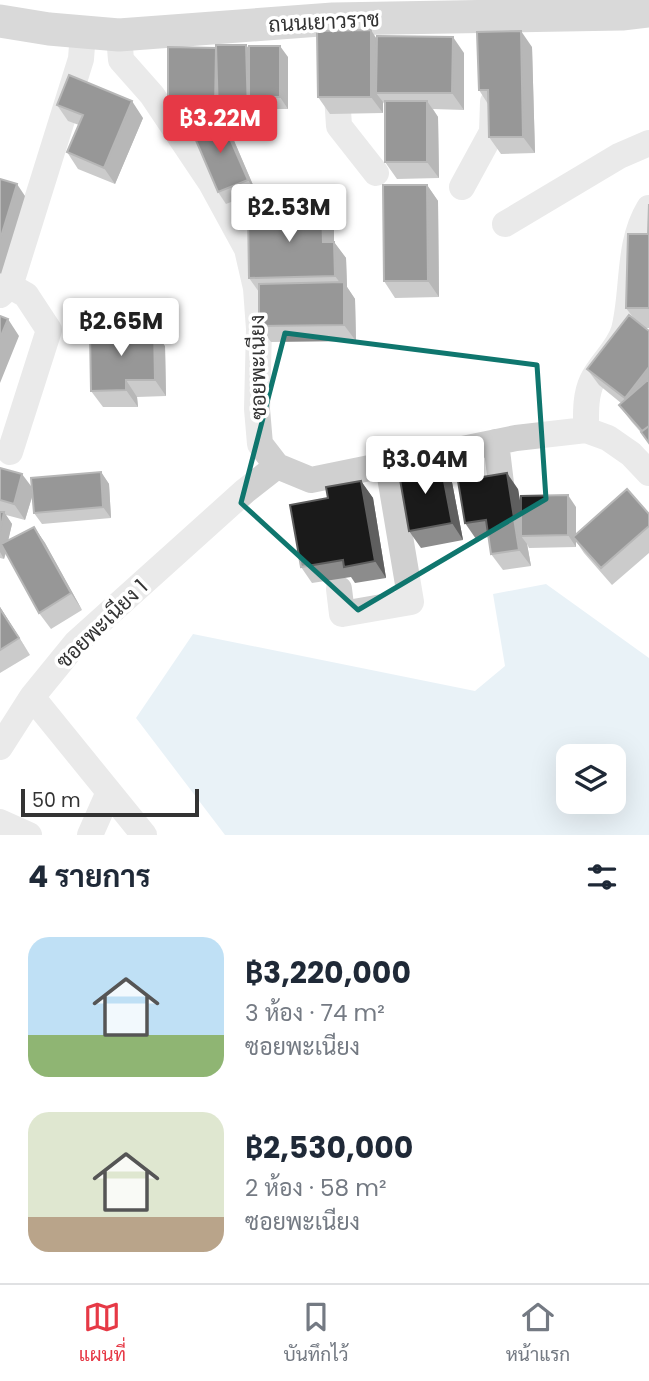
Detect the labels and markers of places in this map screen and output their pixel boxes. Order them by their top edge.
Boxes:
pin: ฿3.22M [163,96,277,155]
pin: ฿2.53M [232,184,346,244]
pin: ฿2.65M [64,298,178,358]
pin: ฿3.04M [368,436,482,496]

